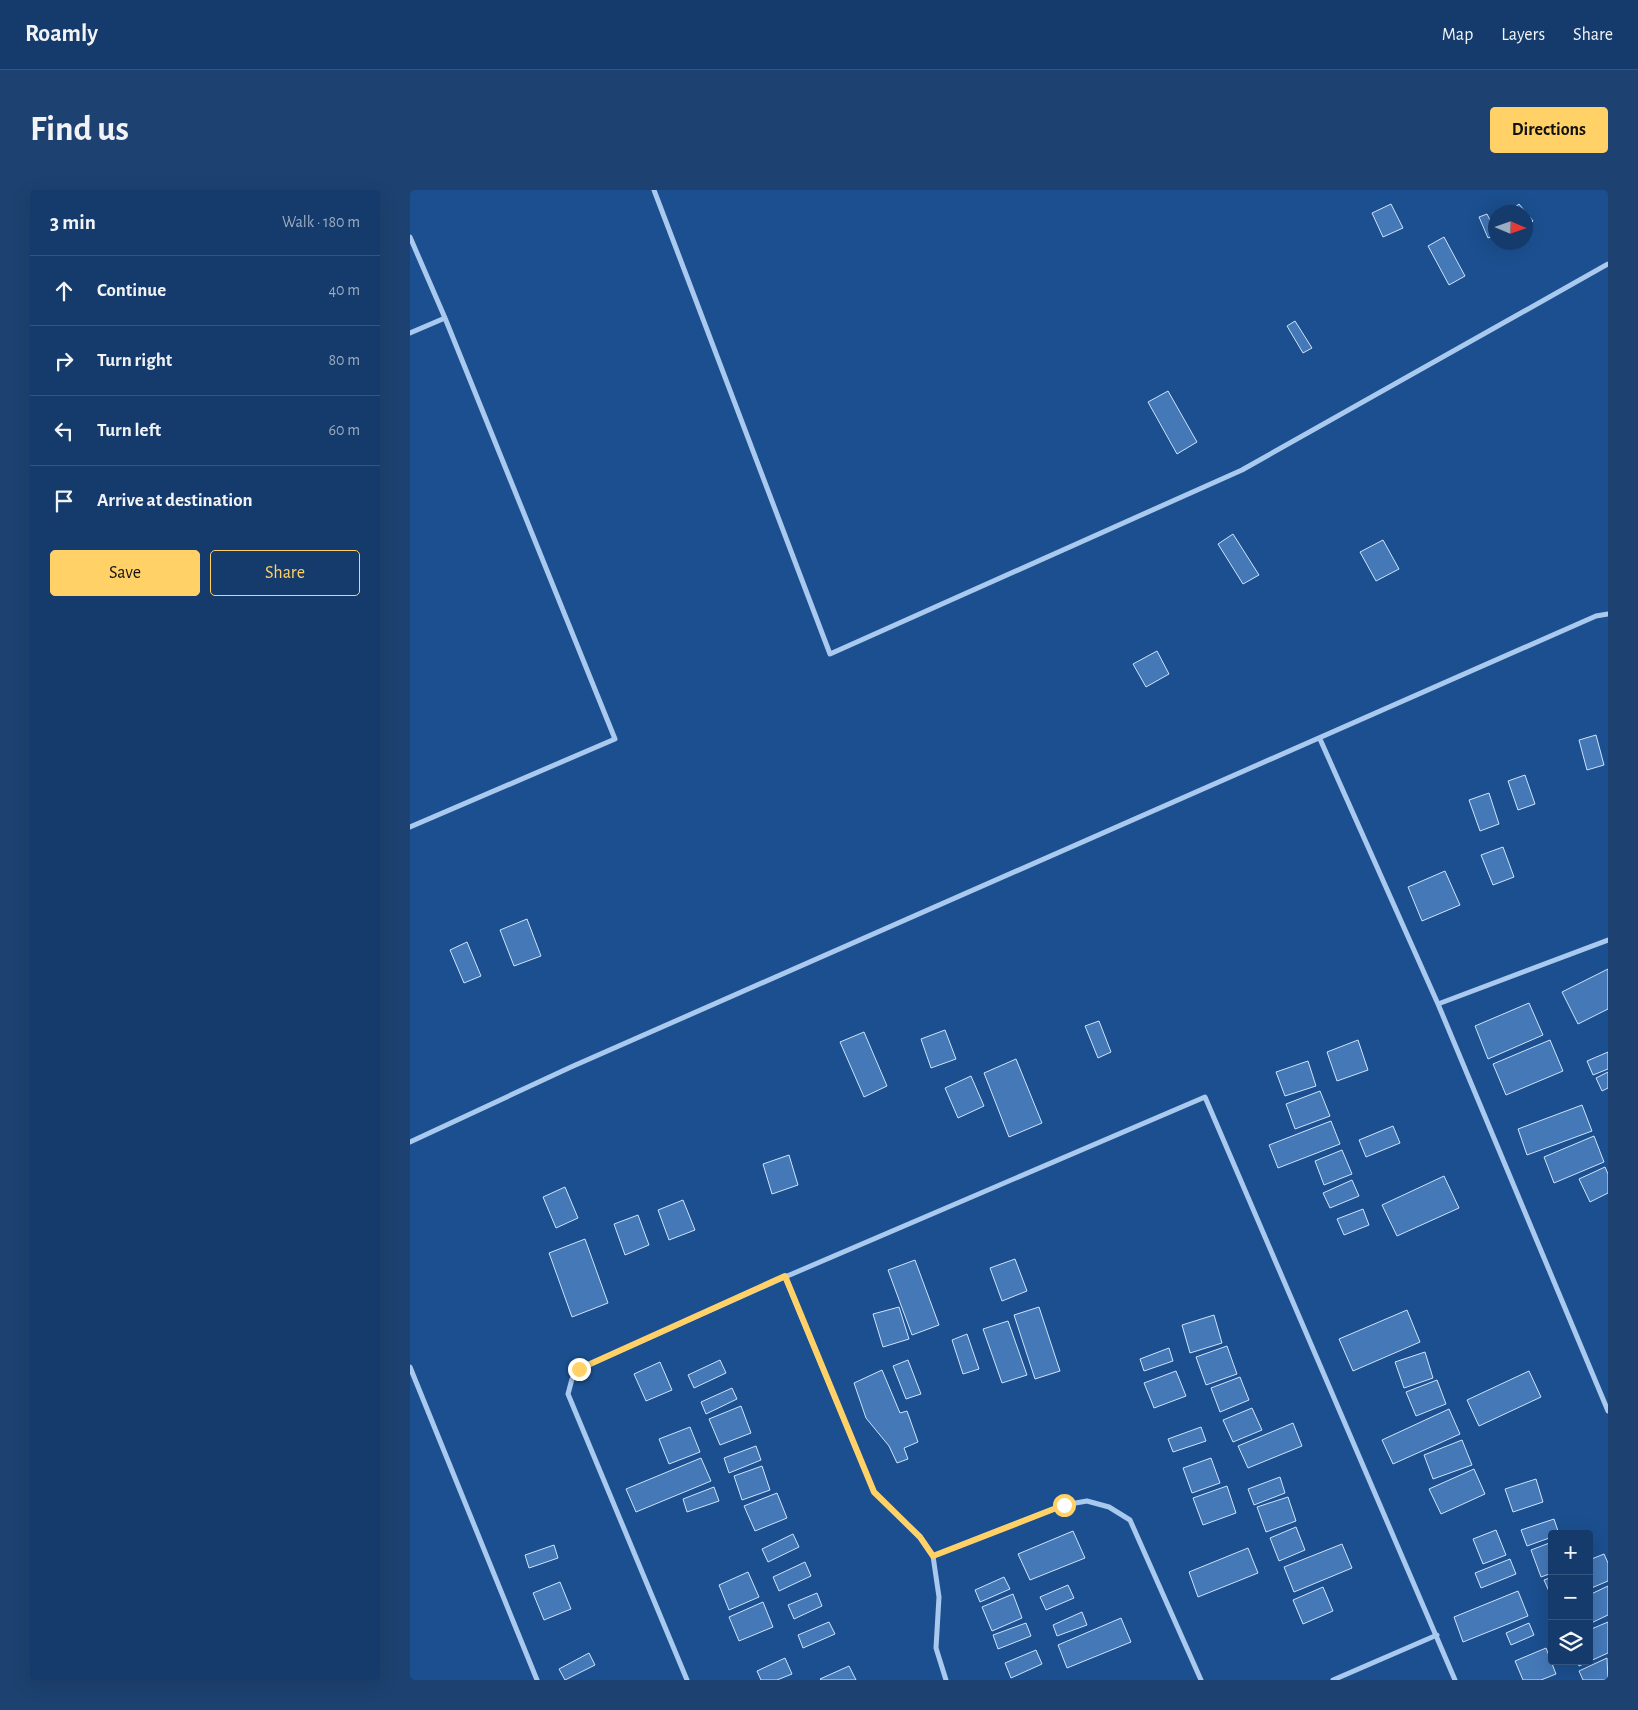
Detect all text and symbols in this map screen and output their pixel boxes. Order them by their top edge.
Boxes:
text: Roamly [25,22,98,46]
text: Map [1442,26,1473,44]
text: Layers [1501,26,1545,44]
text: Share [1573,26,1613,44]
button: Directions [1490,107,1608,153]
text: Find us [30,112,129,147]
north arrow [1488,205,1533,250]
text: 3 min [50,212,96,233]
text: Walk · 180 m [282,214,360,230]
icon: ahead [50,277,78,305]
text: Continue [97,281,166,300]
text: 40 m [328,282,360,298]
icon: right [50,347,78,375]
text: Turn right [97,351,172,370]
text: 80 m [329,352,360,368]
icon: left [50,417,78,445]
text: Turn left [97,421,161,440]
text: 60 m [329,422,360,438]
icon: arrive [50,487,78,515]
text: Arrive at destination [97,491,253,510]
button: Save [50,550,200,596]
button: Share [210,550,360,596]
route end [568,1358,591,1381]
route start [1053,1494,1076,1517]
map controls [1548,1530,1593,1665]
button: + [1548,1530,1593,1575]
button: − [1548,1575,1593,1620]
button: layers [1548,1620,1593,1665]

